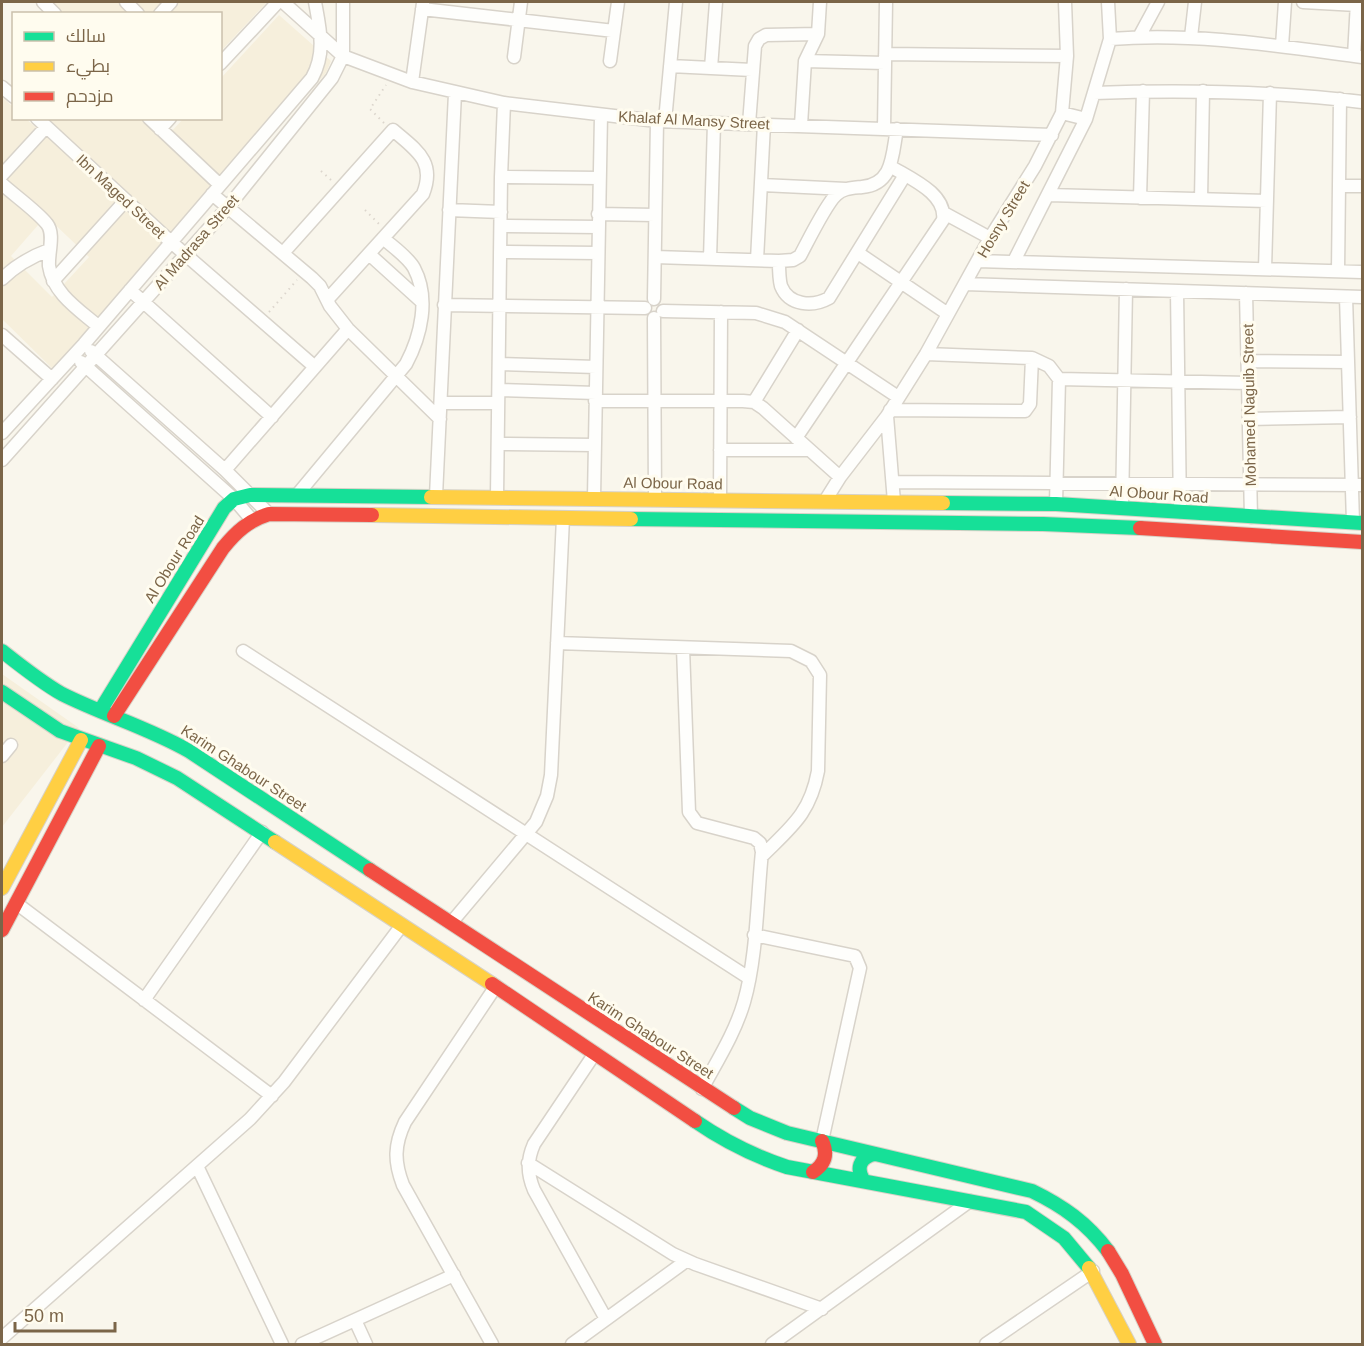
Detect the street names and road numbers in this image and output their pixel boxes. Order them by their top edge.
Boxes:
street label: Khalaf Al Mansy Street [618,108,771,133]
street label: Ibn Maged Street [73,151,169,242]
street label: Hosny Street [973,177,1033,261]
street label: Al Madrasa Street [150,190,242,293]
street label: Mohamed Naguib Street [1239,323,1259,486]
street label: Al Obour Road [623,474,723,492]
street label: Al Obour Road [1109,482,1209,506]
street label: Al Obour Road [140,512,208,606]
street label: Karim Ghabour Street [178,721,311,815]
street label: Karim Ghabour Street [585,988,718,1082]

